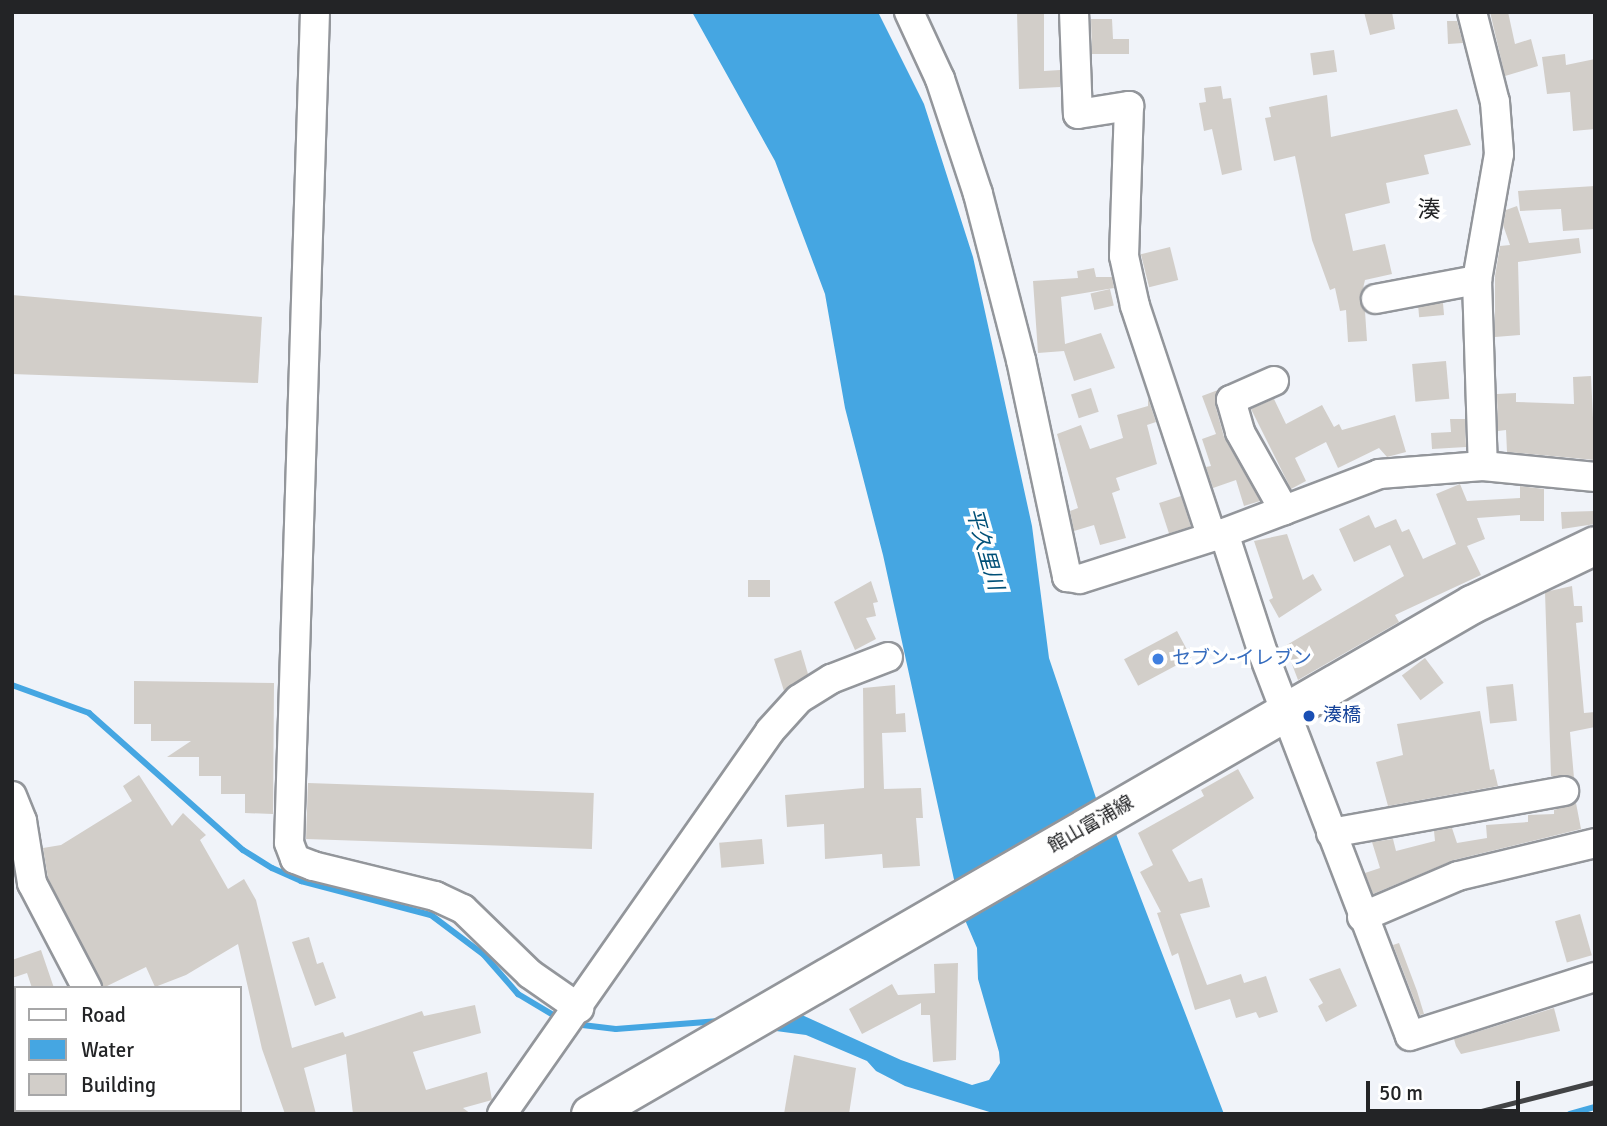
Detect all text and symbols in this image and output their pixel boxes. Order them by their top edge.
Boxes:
district label: 湊 [1418,196,1440,224]
water label: 平久里川 [961,505,1009,593]
place label: セブン-イレブン [1172,648,1312,670]
marker: セブン-イレブン [1150,651,1166,667]
place label: 湊橋 [1323,705,1361,727]
marker: 湊橋 [1301,708,1317,724]
street label: 館山富浦線 [1044,791,1138,859]
legend [14,986,242,1112]
text: Road [81,1002,126,1028]
text: Water [81,1037,134,1063]
scale bar [1369,1066,1523,1110]
text: Building [81,1072,156,1098]
text: 50 m [1379,1080,1423,1106]

